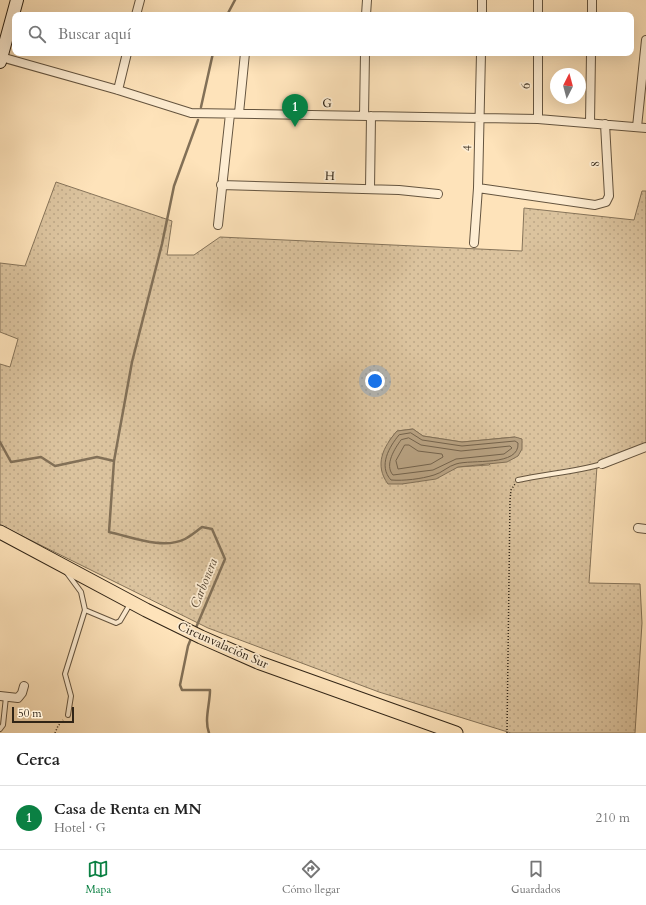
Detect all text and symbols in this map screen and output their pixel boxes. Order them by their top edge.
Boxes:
search box [12,12,634,56]
icon: search [26,23,48,45]
text: Buscar aquí [58,24,131,44]
north arrow [550,68,586,104]
street label: 6 [518,83,534,89]
pin: 1 [282,94,308,127]
street label: G [322,95,332,111]
street label: 4 [459,145,475,151]
street label: 8 [587,161,603,167]
street label: H [325,168,335,184]
your location [365,371,385,391]
water label: Carbonera [186,556,222,611]
street label: Circunvalación Sur [175,618,271,672]
scale bar [12,705,74,724]
text: 50 m [18,706,42,721]
text: Cerca [16,748,60,771]
text: Casa de Renta en MN [54,799,202,819]
text: 1 [26,809,32,827]
text: 210 m [596,809,630,827]
text: Hotel · G [54,819,106,837]
tab: Mapa [85,858,111,897]
tab: Cómo llegar [282,858,340,897]
tab: Guardados [511,858,561,897]

